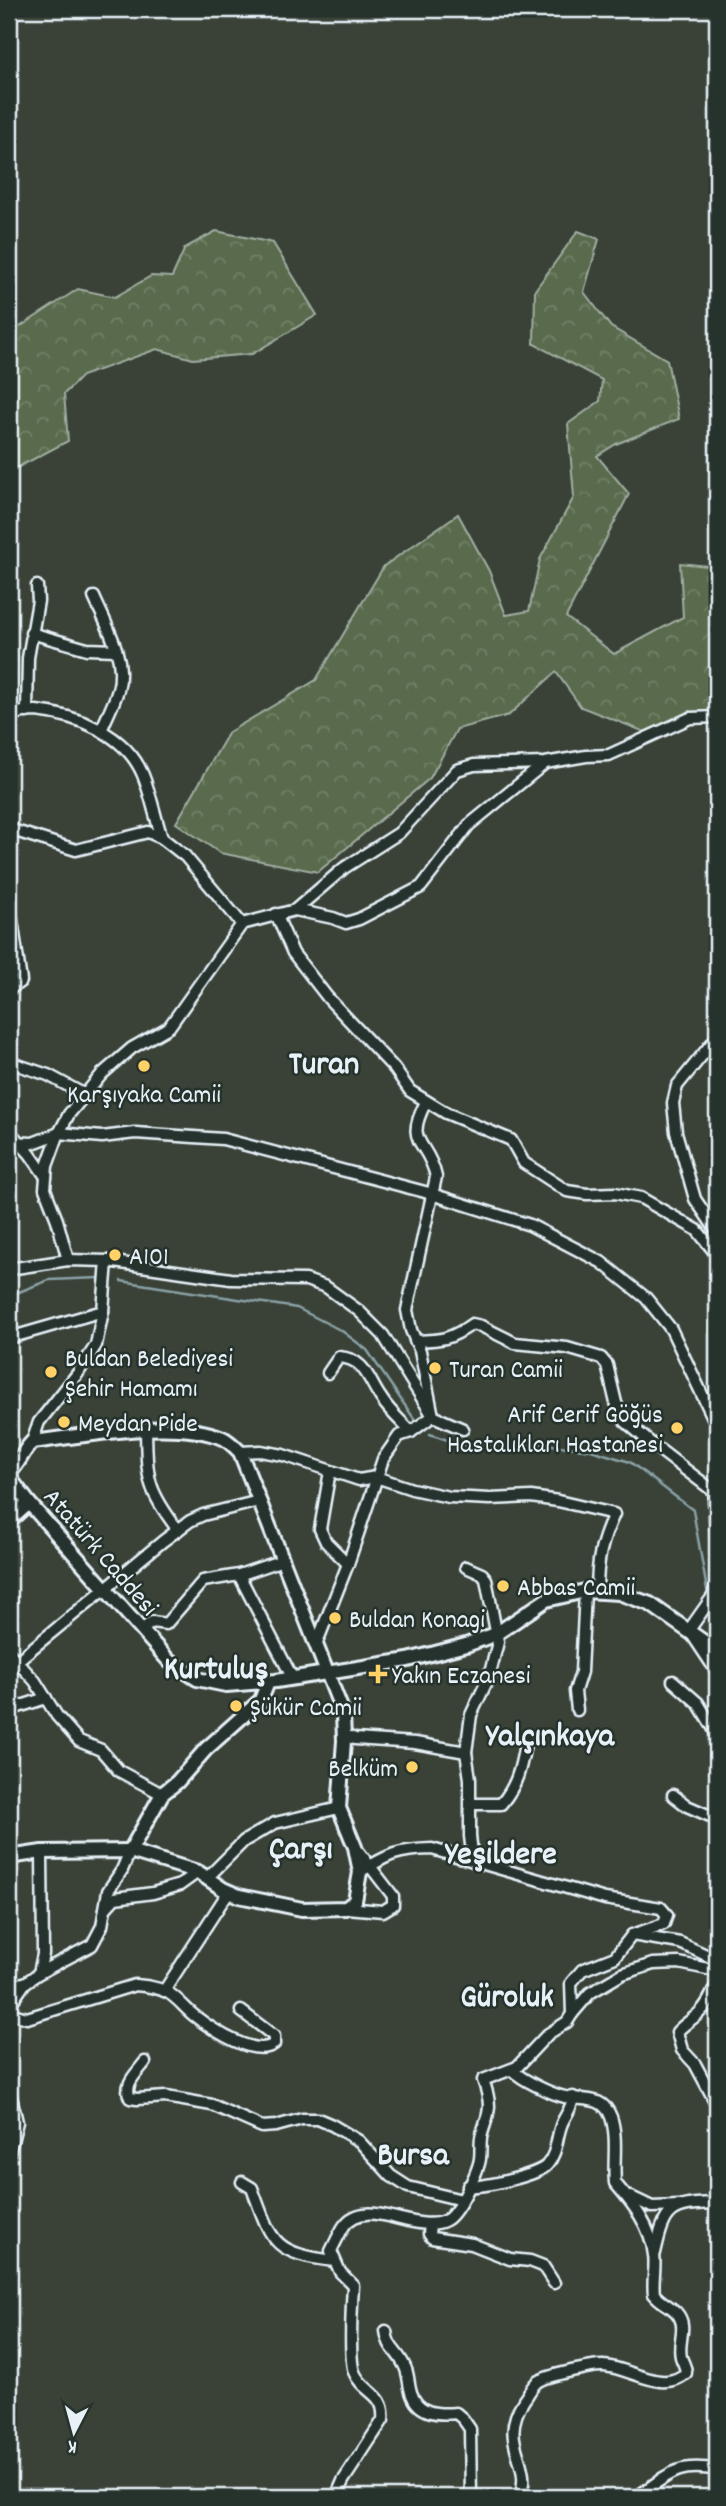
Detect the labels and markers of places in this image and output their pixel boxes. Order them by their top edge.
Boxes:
marker: Karşıyaka Camii [136,1058,152,1074]
place label: Karşıyaka Camii [67,1078,221,1115]
place label: A101 [129,1240,169,1277]
marker: A101 [107,1247,123,1263]
place label: Buldan Belediyesi Şehir Hamamı [65,1342,233,1409]
place label: Turan Camii [449,1353,563,1390]
marker: Turan Camii [427,1360,443,1376]
marker: Buldan Belediyesi Şehir Hamamı [43,1364,59,1380]
place label: Arif Cerif Göğüs Hastalıkları Hastanesi [447,1398,663,1465]
place label: Meydan Pide [78,1407,198,1444]
marker: Meydan Pide [56,1414,72,1430]
marker: Arif Cerif Göğüs Hastalıkları Hastanesi [669,1420,685,1436]
place label: Abbas Camii [517,1571,635,1608]
marker: Abbas Camii [495,1578,511,1594]
place label: Buldan Konagi [349,1603,485,1640]
marker: Buldan Konagi [327,1610,343,1626]
place label: Yakın Eczanesi [392,1659,531,1696]
marker: Yakın Eczanesi [370,1666,386,1682]
place label: Şükür Camii [250,1691,362,1728]
marker: Şükür Camii [228,1698,244,1714]
place label: Belküm [328,1752,398,1789]
marker: Belküm [404,1759,420,1775]

